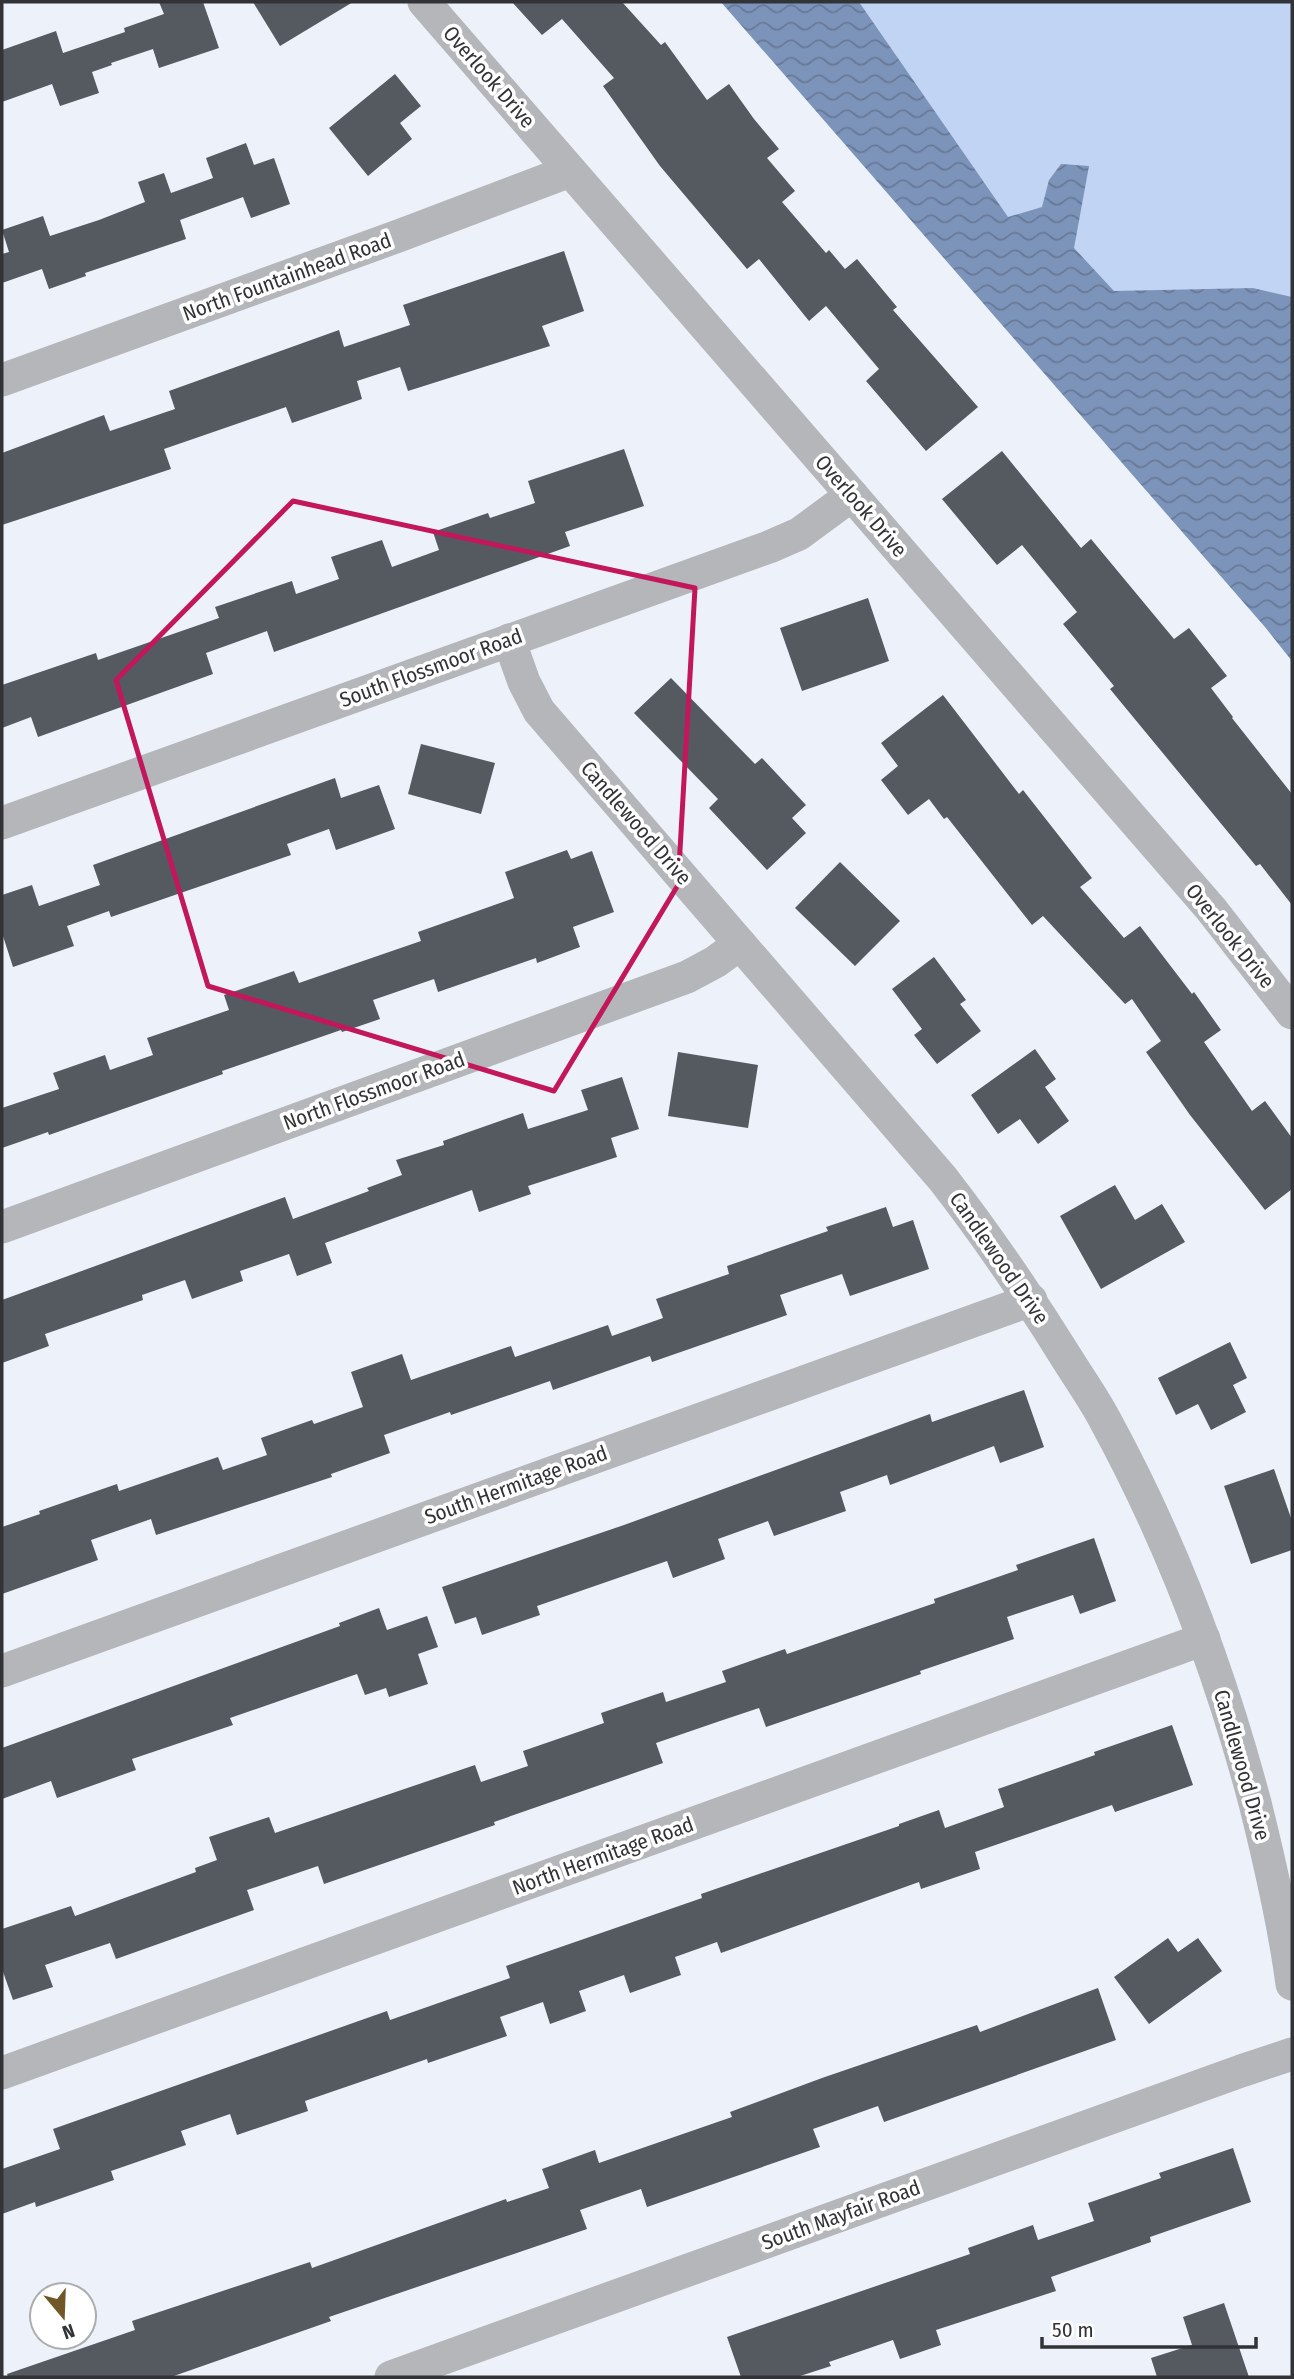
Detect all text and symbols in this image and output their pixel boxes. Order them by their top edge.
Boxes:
street label: Overlook Drive [438,21,540,133]
street label: North Fountainhead Road [179,227,395,327]
street label: Overlook Drive [810,450,912,562]
street label: South Flossmoor Road [336,623,526,713]
street label: Candlewood Drive [575,756,697,890]
street label: Overlook Drive [1180,879,1280,993]
street label: North Flossmoor Road [280,1046,468,1136]
street label: Candlewood Drive [944,1187,1054,1329]
street label: South Hermitage Road [421,1440,611,1530]
street label: Candlewood Drive [1208,1687,1276,1843]
street label: North Hermitage Road [509,1811,697,1901]
street label: South Mayfair Road [758,2174,924,2256]
north arrow [28,2281,98,2351]
scale bar [1042,2306,1256,2350]
text: 50 m [1052,2317,1094,2343]
text: N [59,2319,78,2344]

